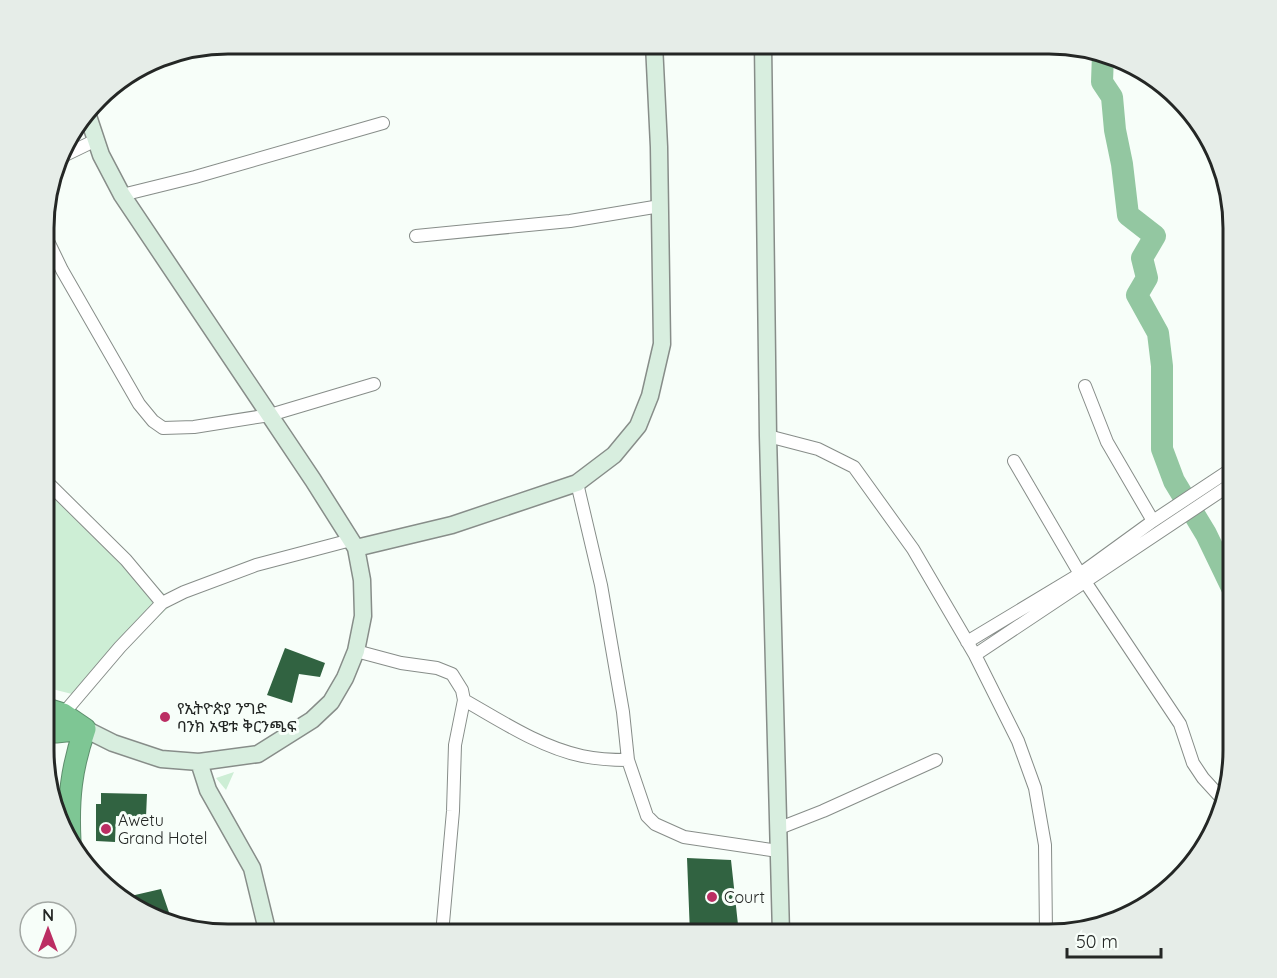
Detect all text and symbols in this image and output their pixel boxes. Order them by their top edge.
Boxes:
place label: የኢትዮጵያ ንግድ ባንክ አዌቱ ቅርንጫፍ [177,698,297,736]
marker: የኢትዮጵያ ንግድ ባንክ አዌቱ ቅርንጫፍ [158,710,172,724]
place label: Awetu Grand Hotel [118,810,207,848]
marker: Awetu Grand Hotel [99,822,113,836]
place label: Court [724,887,765,907]
marker: Court [705,890,719,904]
north arrow [18,900,78,960]
text: N [42,905,54,925]
scale bar [1067,921,1162,959]
text: 50 m [1076,930,1118,953]

